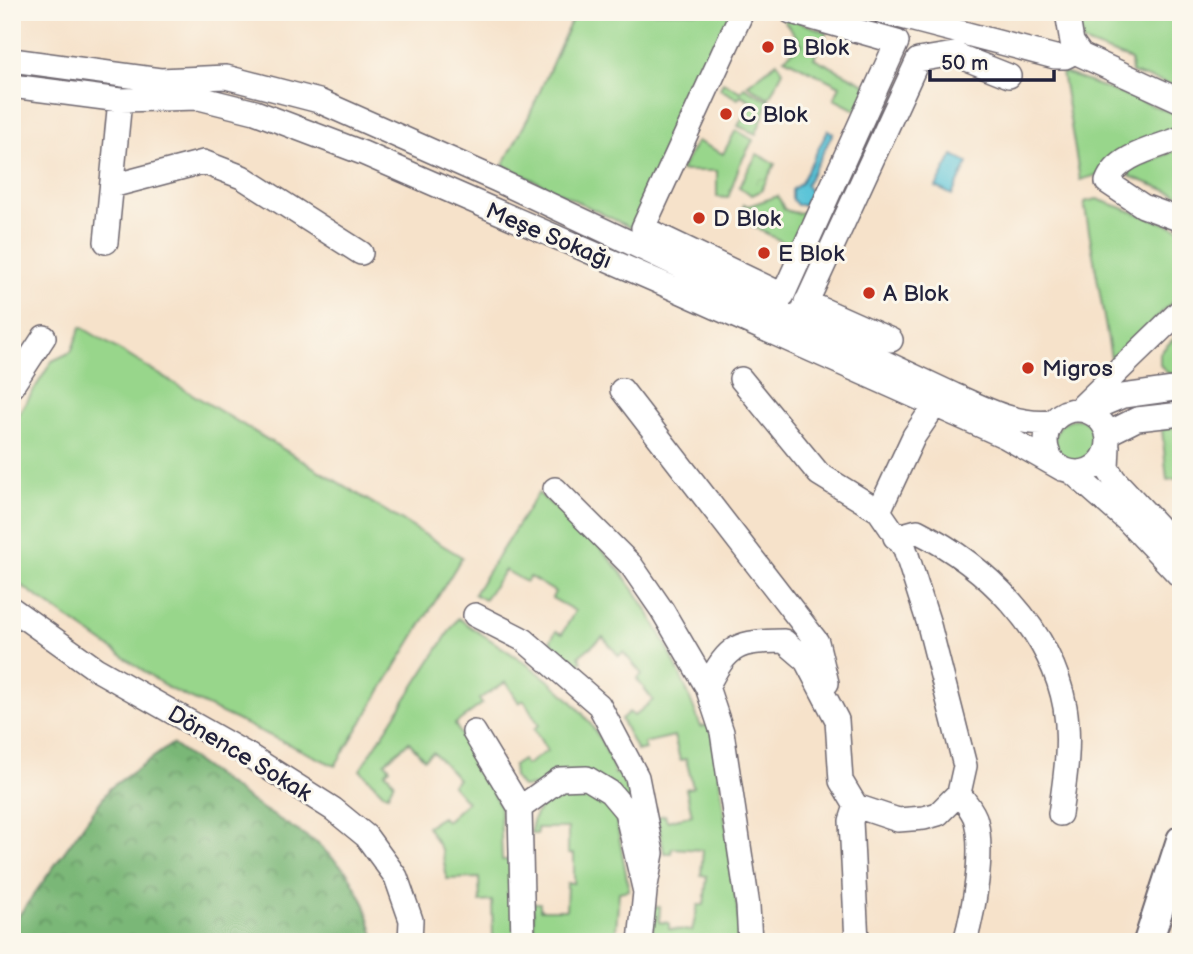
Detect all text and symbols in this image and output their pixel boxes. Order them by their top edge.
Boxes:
place label: B Blok [782,34,850,62]
scale bar [930,38,1055,82]
marker: B Blok [760,39,776,55]
text: 50 m [941,51,988,76]
place label: C Blok [740,101,808,129]
marker: C Blok [718,106,734,122]
street label: Meşe Sokağı [482,197,616,275]
place label: D Blok [713,205,782,233]
marker: D Blok [691,210,707,226]
place label: E Blok [778,240,845,268]
marker: E Blok [756,245,772,261]
place label: A Blok [883,280,949,308]
marker: A Blok [861,285,877,301]
place label: Migros [1042,355,1113,383]
marker: Migros [1020,360,1036,376]
street label: Dönence Sokak [163,700,317,808]

